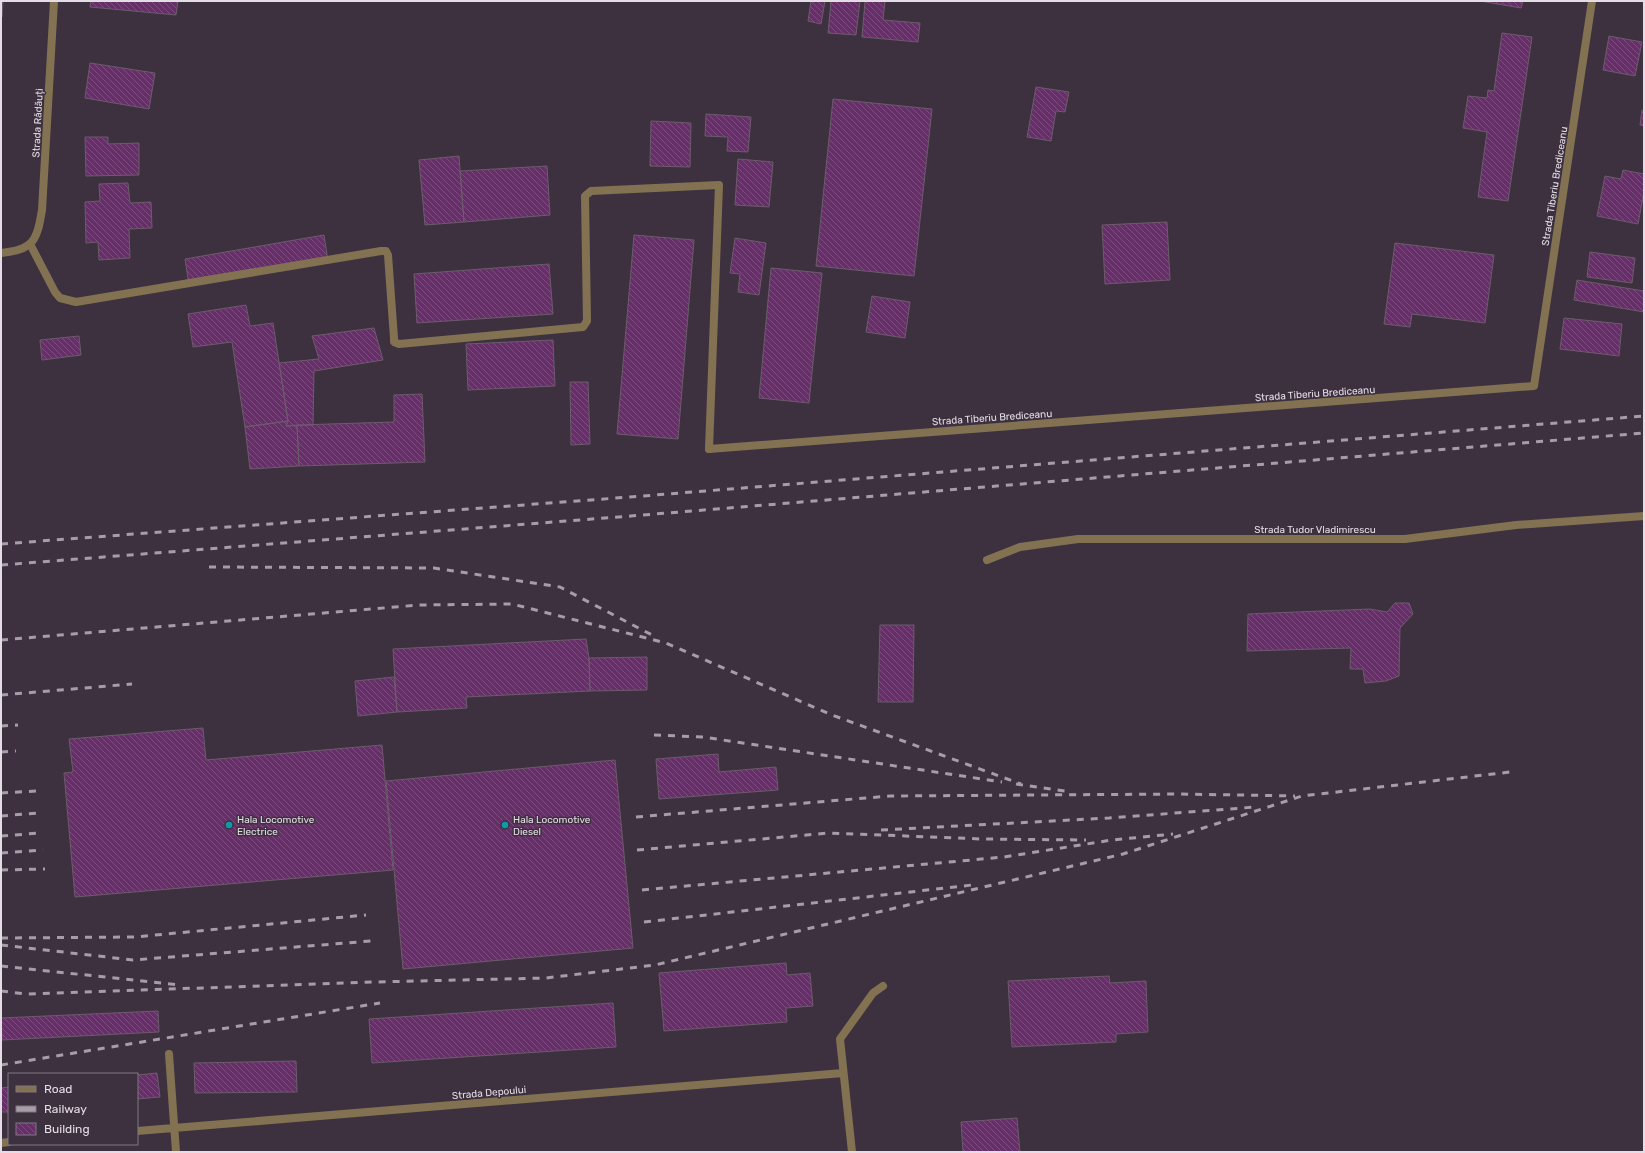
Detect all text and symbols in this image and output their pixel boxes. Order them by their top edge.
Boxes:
street label: Strada Rădăuți [30,88,46,158]
street label: Strada Tiberiu Brediceanu [1540,126,1570,247]
street label: Strada Tiberiu Brediceanu [1255,384,1376,404]
street label: Strada Tiberiu Brediceanu [932,408,1053,428]
street label: Strada Tudor Vladimirescu [1254,524,1376,536]
place label: Hala Locomotive Electrice [237,814,315,838]
place label: Hala Locomotive Diesel [513,814,591,838]
marker: Hala Locomotive Electrice [224,820,234,830]
marker: Hala Locomotive Diesel [500,820,510,830]
legend [8,1073,138,1145]
text: Road [44,1082,72,1096]
street label: Strada Depoului [452,1084,527,1102]
text: Railway [44,1102,87,1116]
text: Building [44,1122,90,1136]

